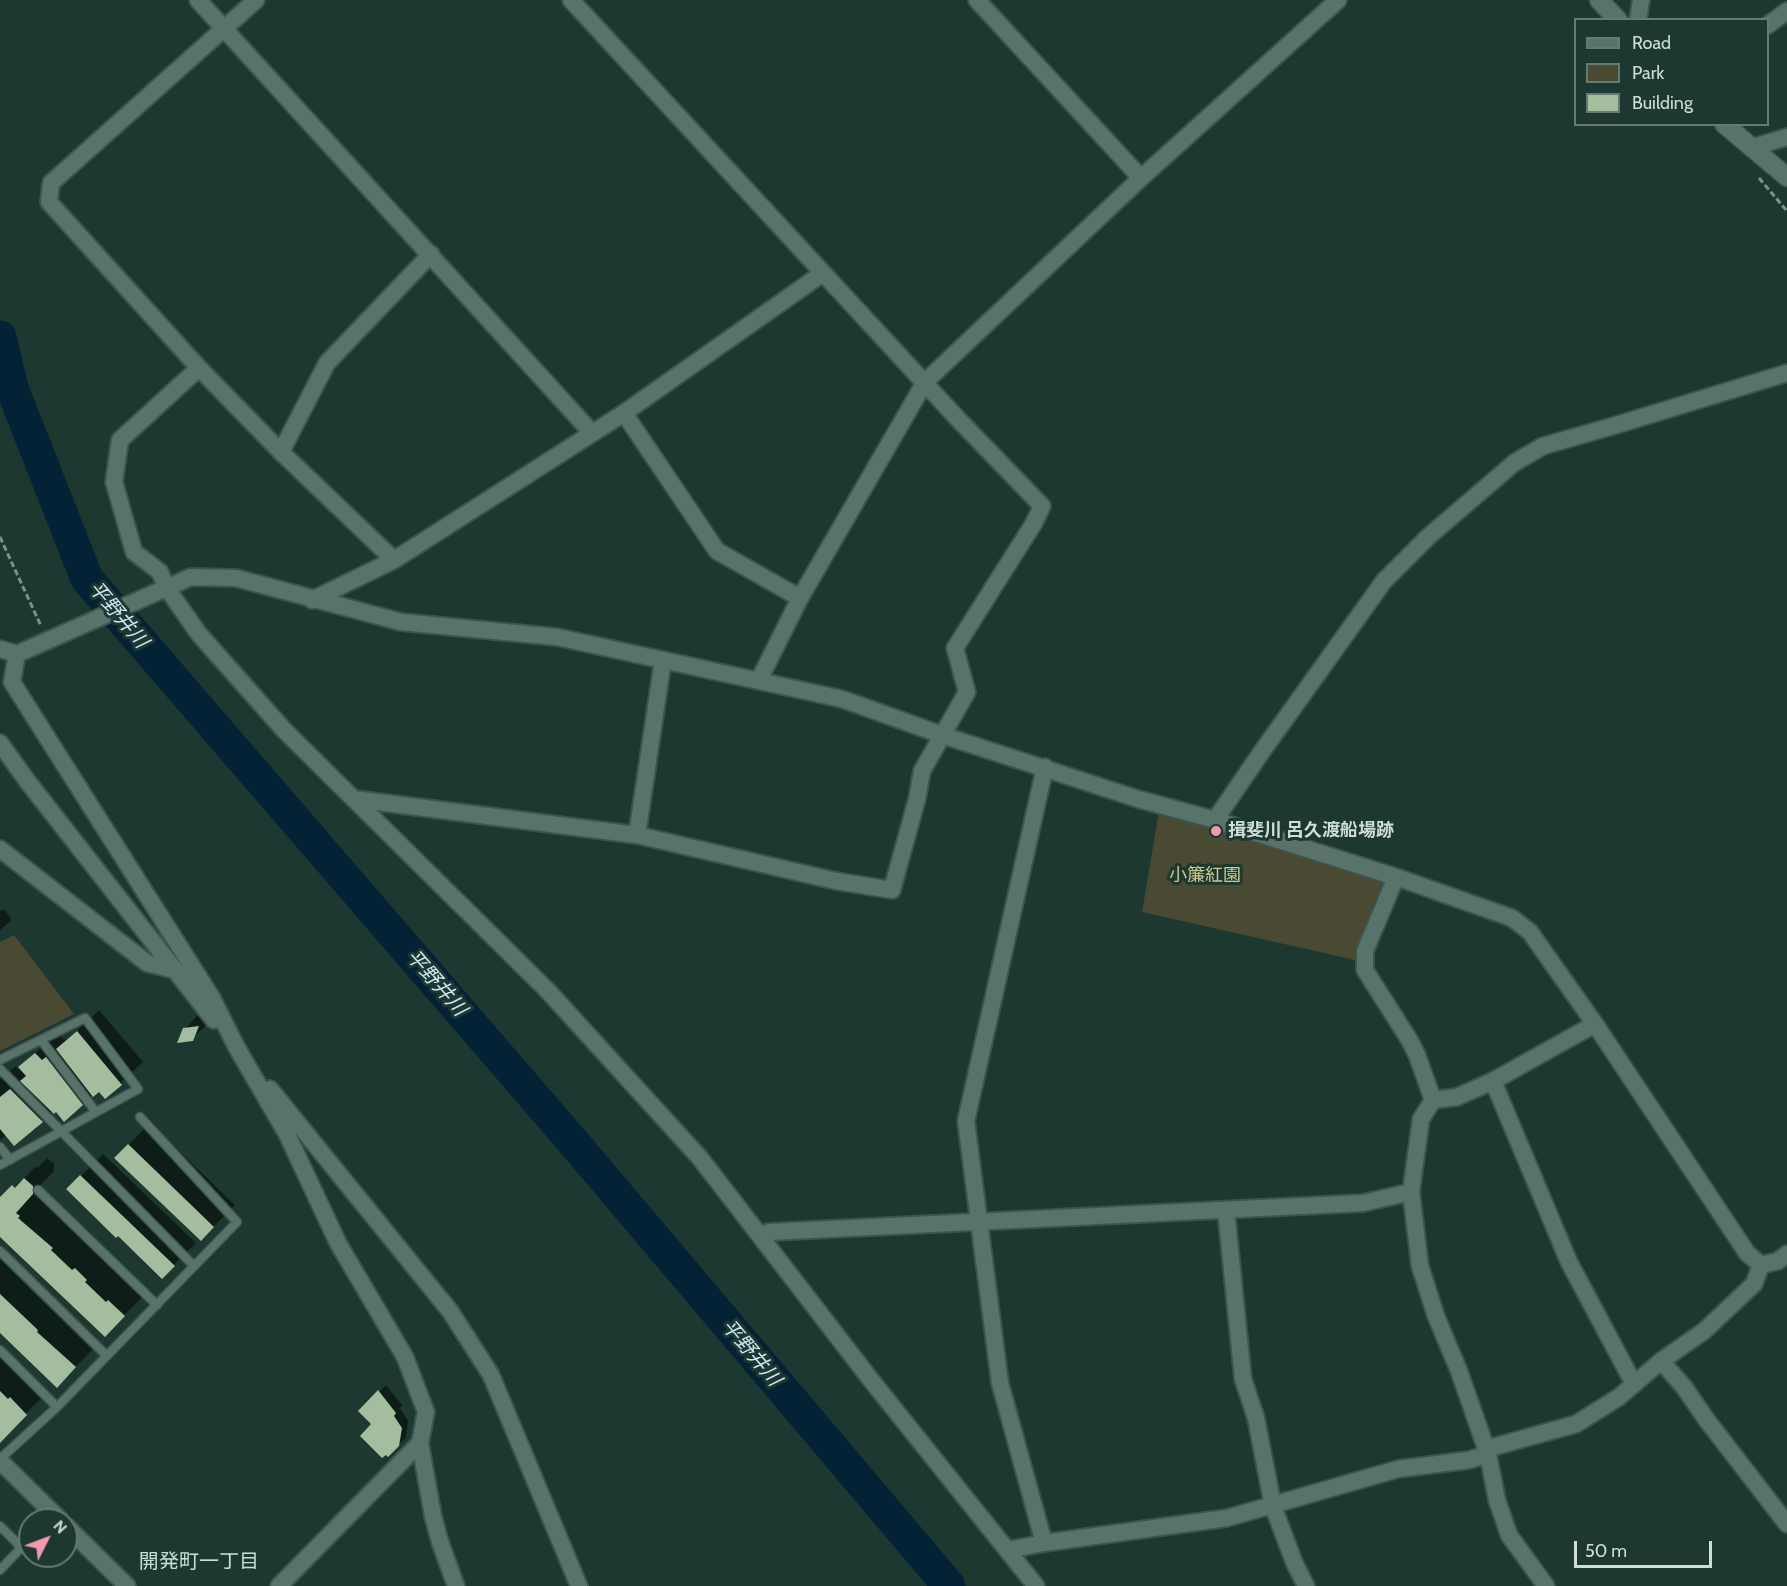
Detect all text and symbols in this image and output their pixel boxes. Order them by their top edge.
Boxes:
legend [1574,18,1769,126]
text: Road [1632,32,1671,54]
text: Park [1632,62,1664,84]
text: Building [1632,92,1693,114]
water label: 平野井川 [83,577,153,653]
place label: 揖斐川 呂久渡船場跡 [1228,820,1394,842]
marker: 揖斐川 呂久渡船場跡 [1209,824,1223,838]
park label: 小簾紅園 [1169,865,1241,887]
water label: 平野井川 [401,945,471,1021]
water label: 平野井川 [716,1315,786,1391]
north arrow [18,1508,78,1568]
text: N [49,1516,71,1538]
scale bar [1577,1529,1715,1567]
text: 50 m [1585,1540,1627,1562]
district label: 開発町一丁目 [139,1550,259,1574]

